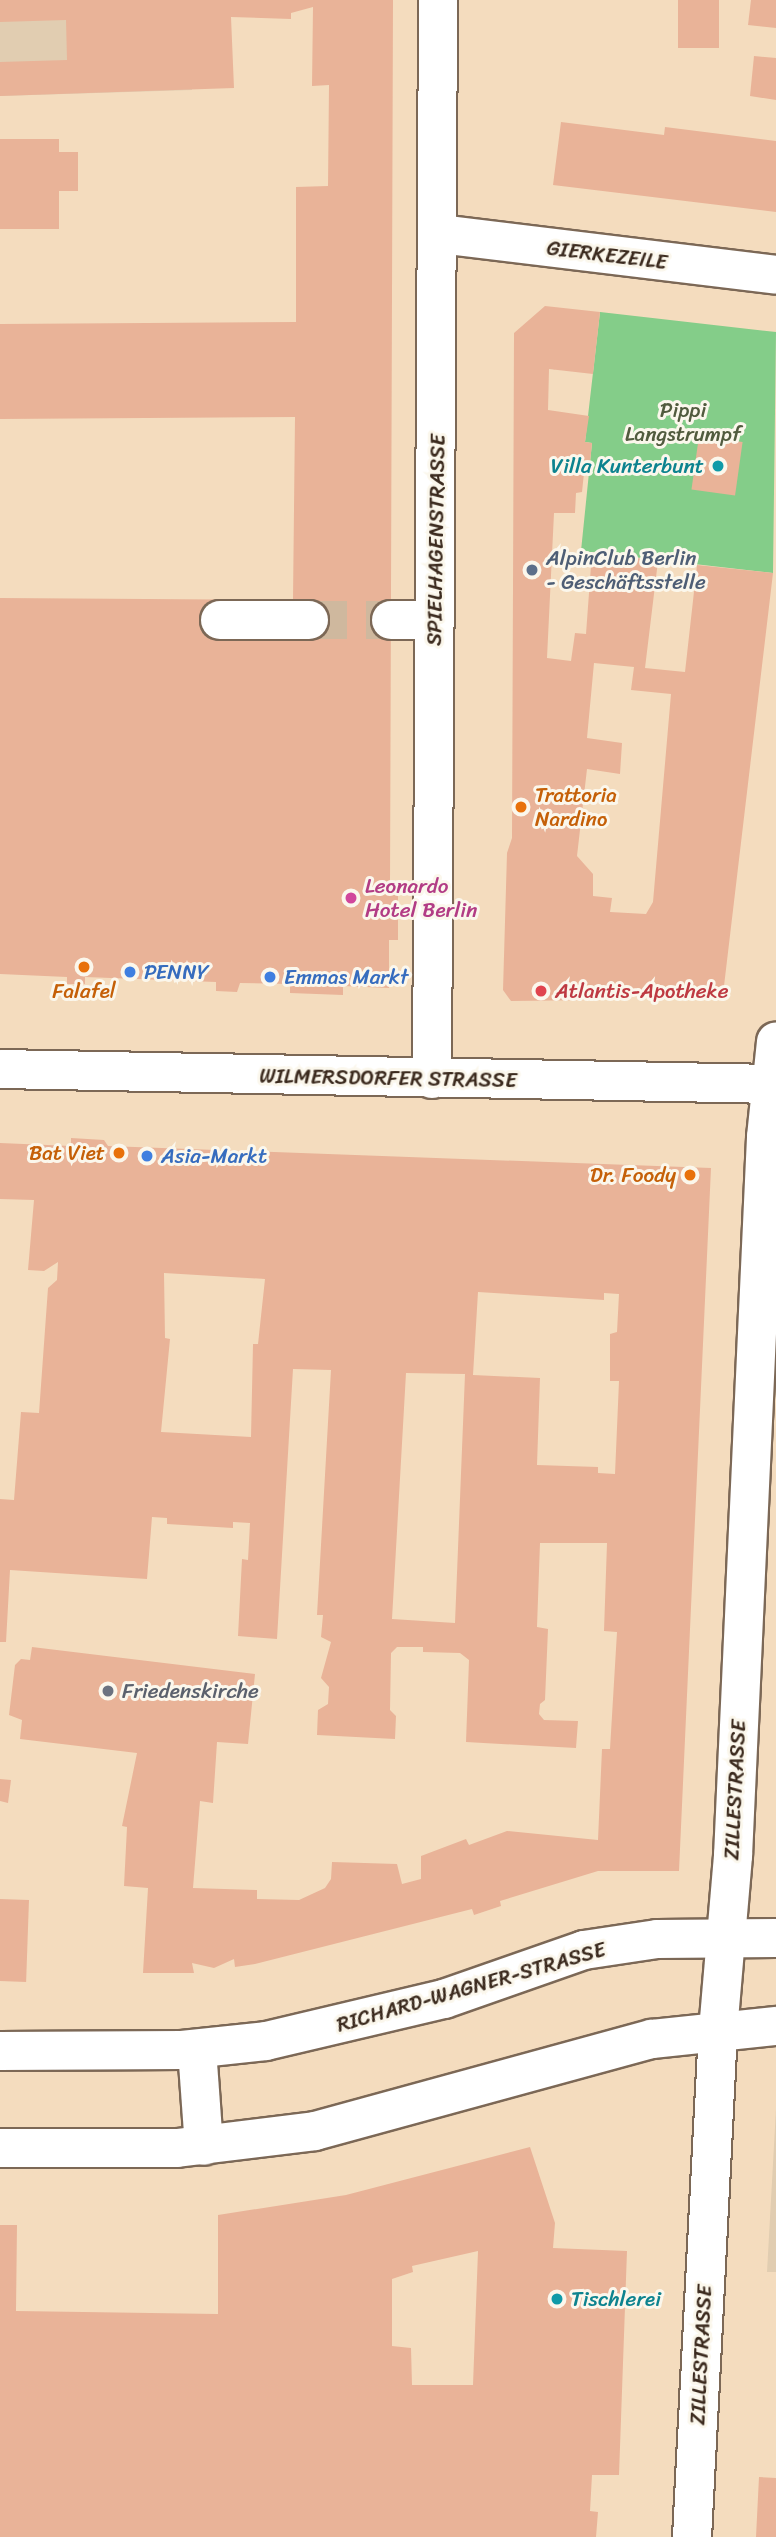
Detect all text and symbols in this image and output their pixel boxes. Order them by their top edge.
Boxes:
street label: GIERKEZEILE [545,235,669,275]
park label: Pippi Langstrumpf [625,397,741,447]
street label: SPIELHAGENSTRASSE [422,434,450,646]
place label: Villa Kunterbunt [551,453,704,479]
marker: Villa Kunterbunt [710,458,726,474]
place label: AlpinClub Berlin - Geschäftsstelle [546,545,706,595]
marker: AlpinClub Berlin - Geschäftsstelle [524,562,540,578]
place label: Trattoria Nardino [535,782,617,832]
marker: Trattoria Nardino [513,799,529,815]
place label: Leonardo Hotel Berlin [365,873,478,923]
marker: Leonardo Hotel Berlin [343,890,359,906]
marker: Falafel [76,959,92,975]
place label: PENNY [144,959,209,985]
marker: PENNY [122,964,138,980]
place label: Emmas Markt [284,964,408,990]
marker: Emmas Markt [262,969,278,985]
place label: Falafel [52,978,116,1004]
place label: Atlantis-Apotheke [555,978,728,1004]
marker: Atlantis-Apotheke [533,983,549,999]
street label: WILMERSDORFER STRASSE [259,1063,517,1093]
place label: Bat Viet [28,1140,105,1166]
place label: Asia-Markt [161,1143,267,1169]
marker: Bat Viet [111,1145,127,1161]
marker: Asia-Markt [139,1148,155,1164]
place label: Dr. Foody [590,1162,676,1188]
marker: Dr. Foody [682,1167,698,1183]
place label: Friedenskirche [122,1678,259,1704]
marker: Friedenskirche [100,1683,116,1699]
street label: ZILLESTRASSE [719,1719,751,1861]
street label: RICHARD-WAGNER-STRASSE [334,1937,608,2037]
street label: ZILLESTRASSE [685,2284,717,2426]
place label: Tischlerei [571,2286,661,2312]
marker: Tischlerei [549,2291,565,2307]

